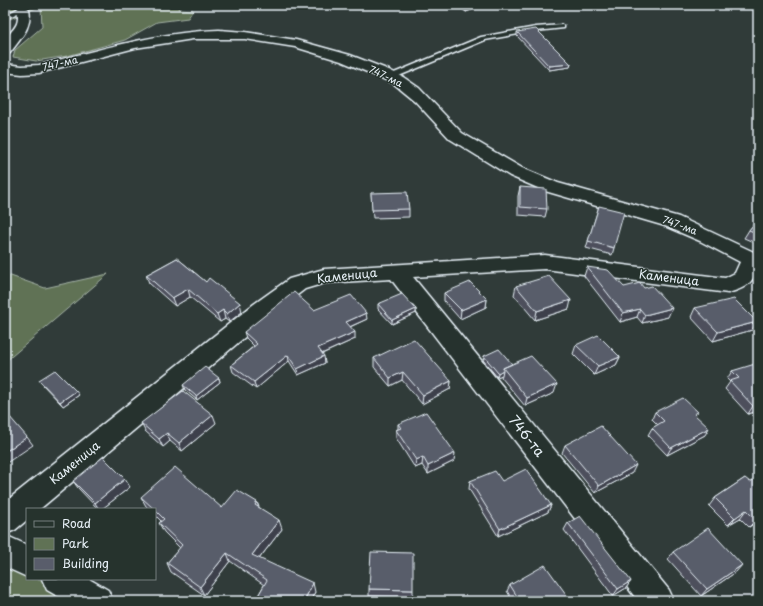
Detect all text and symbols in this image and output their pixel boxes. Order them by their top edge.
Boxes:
street label: 747-ма [41,51,80,74]
street label: 747-ма [367,61,407,91]
street label: 747-ма [661,211,701,238]
street label: Каменица [316,263,378,287]
street label: Каменица [638,264,701,290]
street label: 746-та [504,410,551,461]
street label: Каменица [45,436,104,488]
legend [26,508,156,580]
text: Road [62,514,91,532]
text: Park [62,534,89,552]
text: Building [62,554,109,572]

